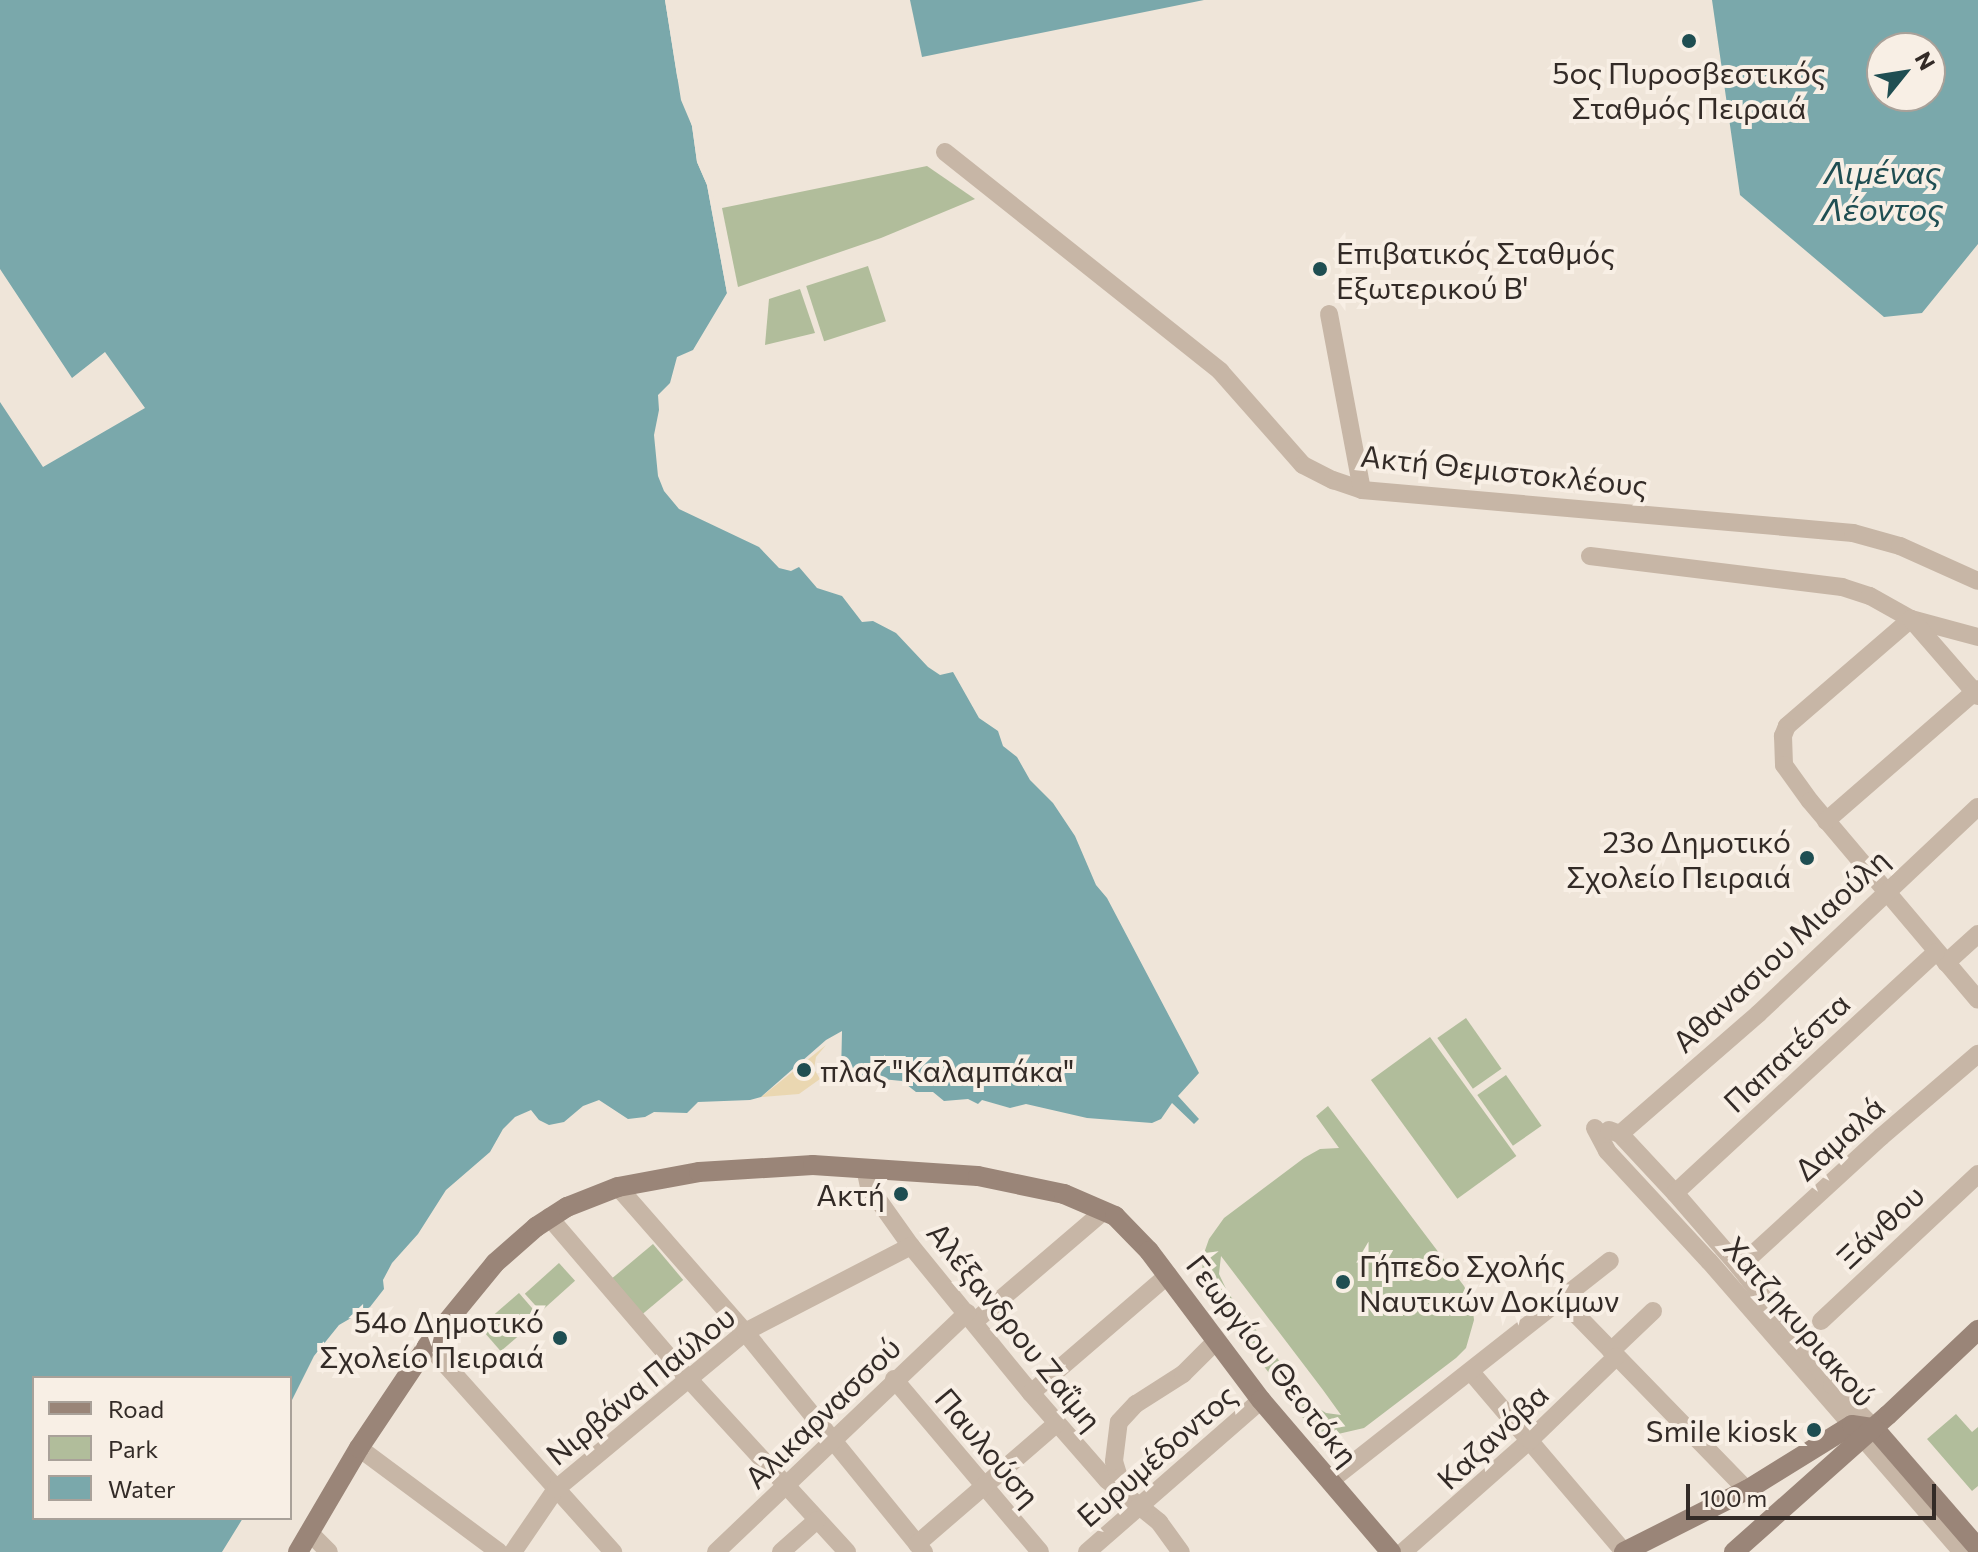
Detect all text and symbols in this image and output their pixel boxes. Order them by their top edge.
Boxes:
marker: 5ος Πυροσβεστικός Σταθμός Πειραιά [1680,32,1698,50]
north arrow [1866,32,1946,112]
text: N [1910,47,1941,75]
place label: 5ος Πυροσβεστικός Σταθμός Πειραιά [1552,54,1826,124]
water label: Λιμένας Λέοντος [1821,153,1943,228]
place label: Επιβατικός Σταθμός Εξωτερικού Β' [1336,234,1615,304]
marker: Επιβατικός Σταθμός Εξωτερικού Β' [1311,260,1329,278]
street label: Ακτή Θεμιστοκλέους [1359,437,1649,503]
place label: 23ο Δημοτικό Σχολείο Πειραιά [1566,823,1791,894]
street label: Αθανασιου Μιαούλη [1665,841,1895,1059]
marker: 23ο Δημοτικό Σχολείο Πειραιά [1798,849,1816,867]
street label: Παπατέστα [1716,985,1856,1119]
place label: πλαζ "Καλαμπάκα" [820,1052,1074,1088]
marker: πλαζ "Καλαμπάκα" [795,1061,813,1079]
street label: Δαμαλά [1787,1088,1891,1188]
place label: Ακτή [816,1176,885,1212]
street label: Ξάνθου [1829,1177,1931,1275]
marker: Ακτή [892,1185,910,1203]
street label: Αλέξανδρου Ζαΐμη [920,1215,1110,1437]
street label: Χατζηκυριακού [1717,1229,1883,1413]
place label: Γήπεδο Σχολής Ναυτικών Δοκίμων [1359,1247,1619,1318]
street label: Γεωργίου Θεοτόκη [1180,1248,1366,1472]
marker: Γήπεδο Σχολής Ναυτικών Δοκίμων [1334,1273,1352,1291]
street label: Νιρβάνα Παύλου [538,1298,742,1472]
place label: 54ο Δημοτικό Σχολείο Πειραιά [319,1303,544,1374]
marker: 54ο Δημοτικό Σχολείο Πειραιά [551,1329,569,1347]
street label: Αλικαρνασσού [737,1329,907,1495]
legend [32,1376,292,1520]
street label: Ευρυμέδοντος [1069,1376,1243,1534]
street label: Καζανόβα [1429,1376,1555,1496]
street label: Παυλούση [928,1380,1048,1514]
text: Road [108,1394,164,1423]
place label: Smile kiosk [1646,1412,1798,1448]
marker: Smile kiosk [1805,1421,1823,1439]
text: Park [108,1434,158,1463]
scale bar [1690,1468,1940,1518]
text: Water [108,1474,176,1503]
text: 100 m [1700,1483,1767,1512]

